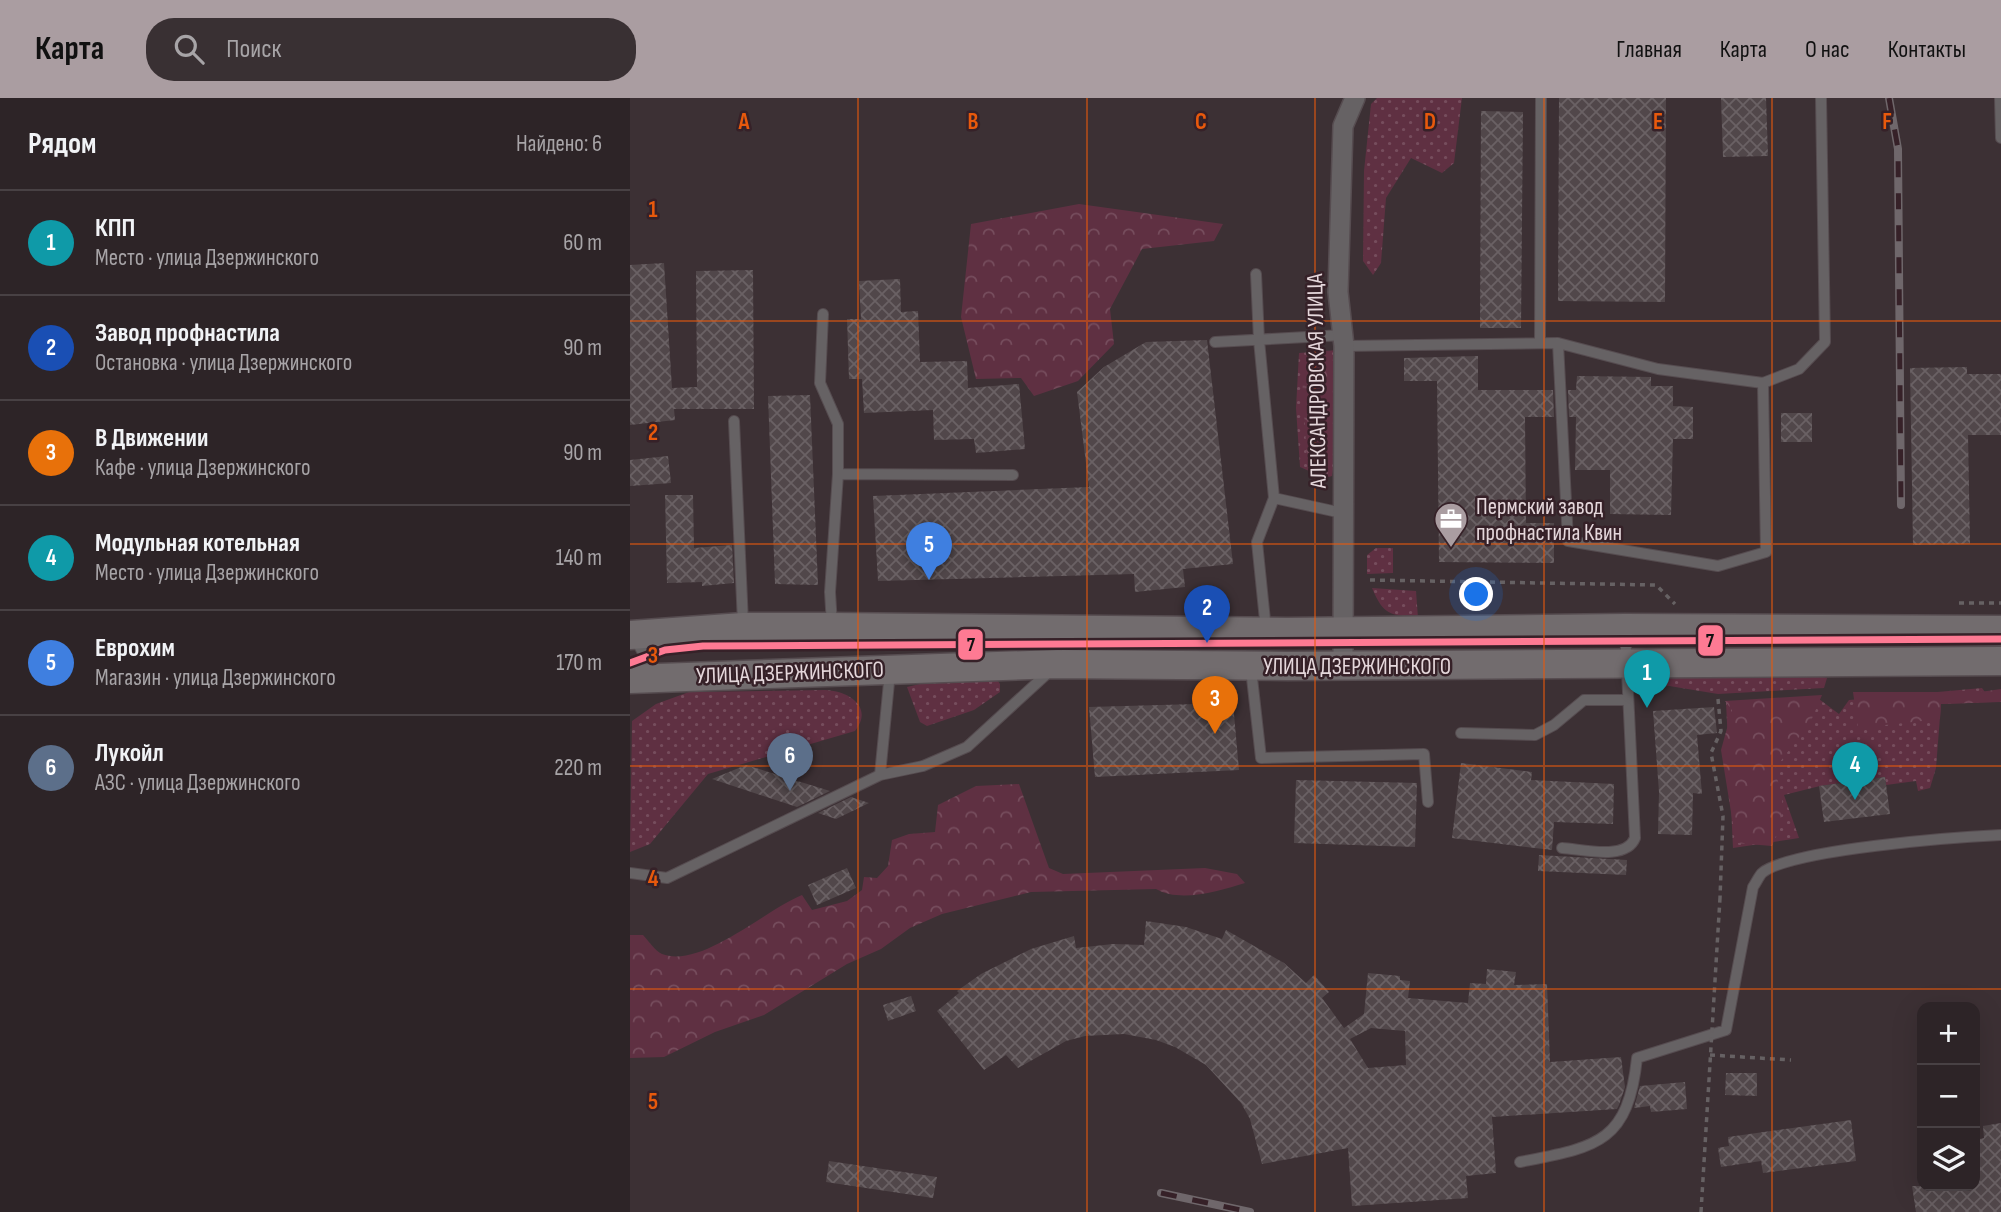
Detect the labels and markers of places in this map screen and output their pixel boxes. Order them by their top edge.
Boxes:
place label: Пермский завод профнастила Квин [1476,493,1622,547]
office icon: Пермский завод профнастила Квин [1432,500,1470,549]
pin: 5 [906,522,952,580]
pin: 2 [1184,585,1230,643]
pin: 1 [1624,650,1670,708]
pin: 3 [1192,676,1238,734]
pin: 6 [767,733,813,791]
pin: 4 [1832,742,1878,800]

